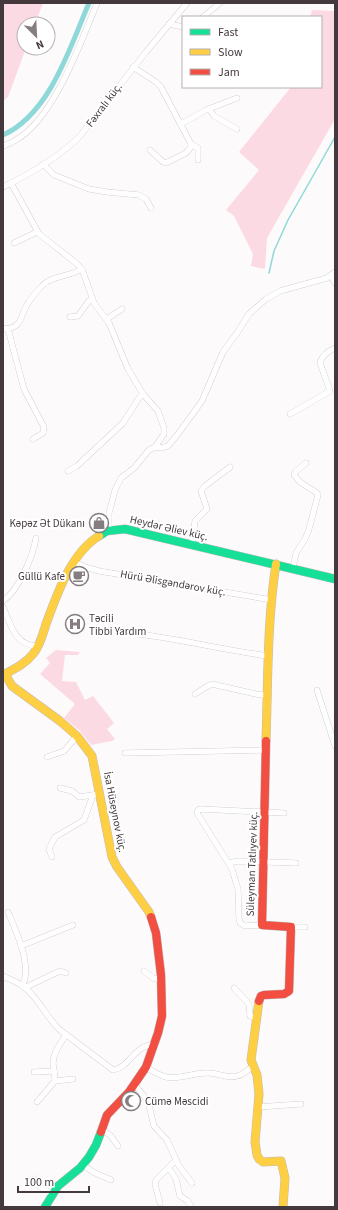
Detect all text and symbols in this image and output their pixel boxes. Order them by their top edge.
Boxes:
north arrow [16,16,56,56]
legend [182,16,322,88]
text: Fast [218,24,238,41]
text: N [33,36,46,53]
text: Slow [218,44,243,61]
text: Jam [218,64,240,81]
street label: Fəxralı küç. [83,80,126,130]
shop icon: Kəpəz Ət Dükanı [88,512,110,534]
street label: Heydər Əliev küç. [128,512,210,544]
place label: Kəpəz Ət Dükanı [9,516,85,531]
cafe icon: Güllü Kafe [68,565,90,587]
street label: Hürü Əlisgəndərov küç. [119,566,227,600]
place label: Güllü Kafe [18,569,66,584]
place label: Təcili Tibbi Yardım [89,611,146,639]
hospital icon: Təcili Tibbi Yardım [64,613,86,635]
street label: İsa Hüseynov küç. [100,770,130,854]
street label: Süleyman Tatlıyev küç. [243,811,261,917]
mosque icon: Cümə Məscidi [120,1090,142,1112]
place label: Cümə Məscidi [145,1094,209,1109]
scale bar [18,1168,89,1194]
text: 100 m [24,1174,54,1191]

